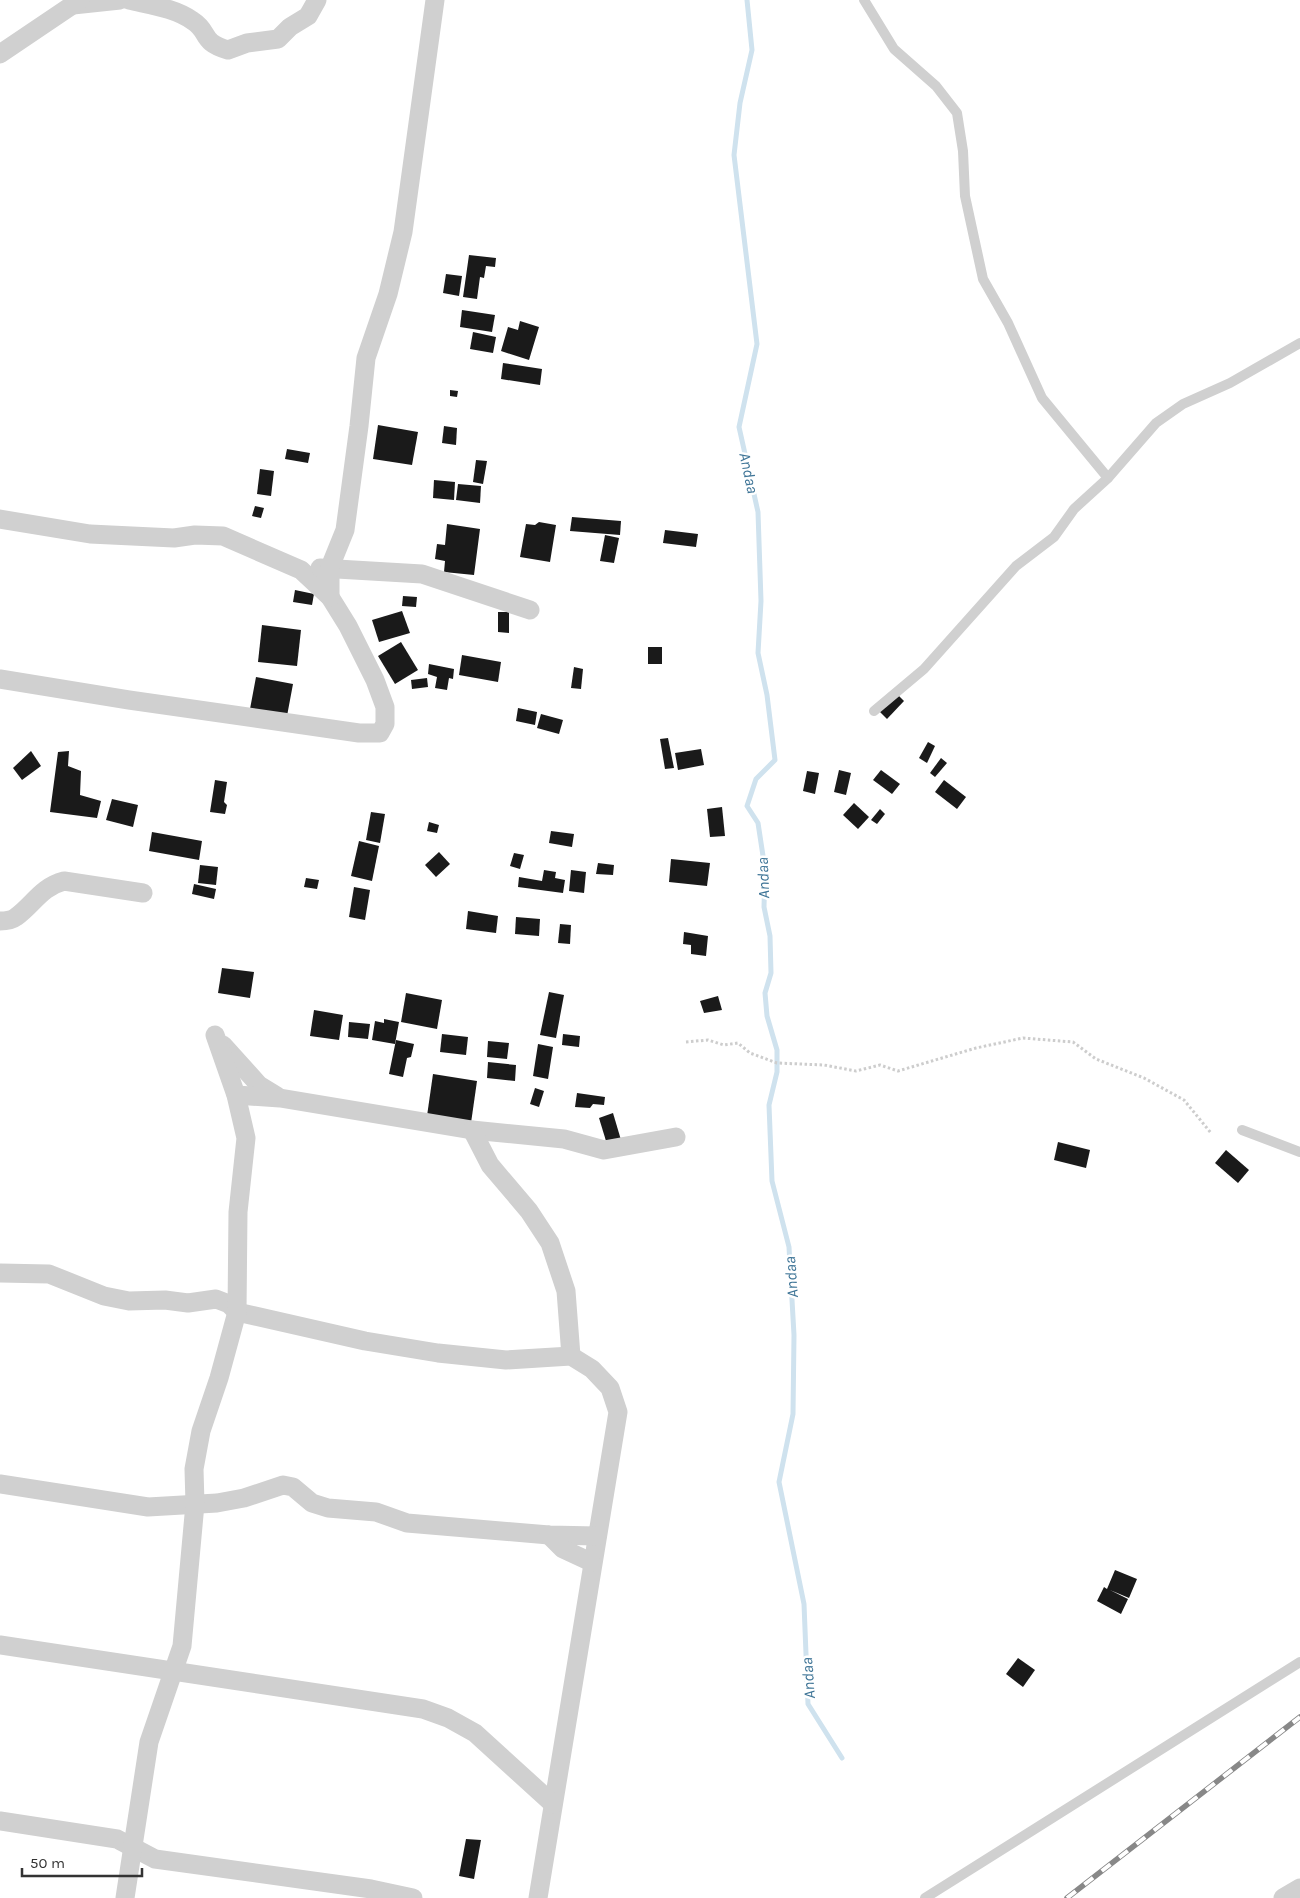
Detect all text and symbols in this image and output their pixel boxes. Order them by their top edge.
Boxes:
water label: Andaa [735,451,763,495]
water label: Andaa [753,857,773,899]
water label: Andaa [780,1256,802,1298]
water label: Andaa [797,1657,819,1699]
scale bar [22,1846,142,1878]
text: 50 m [30,1854,65,1872]

